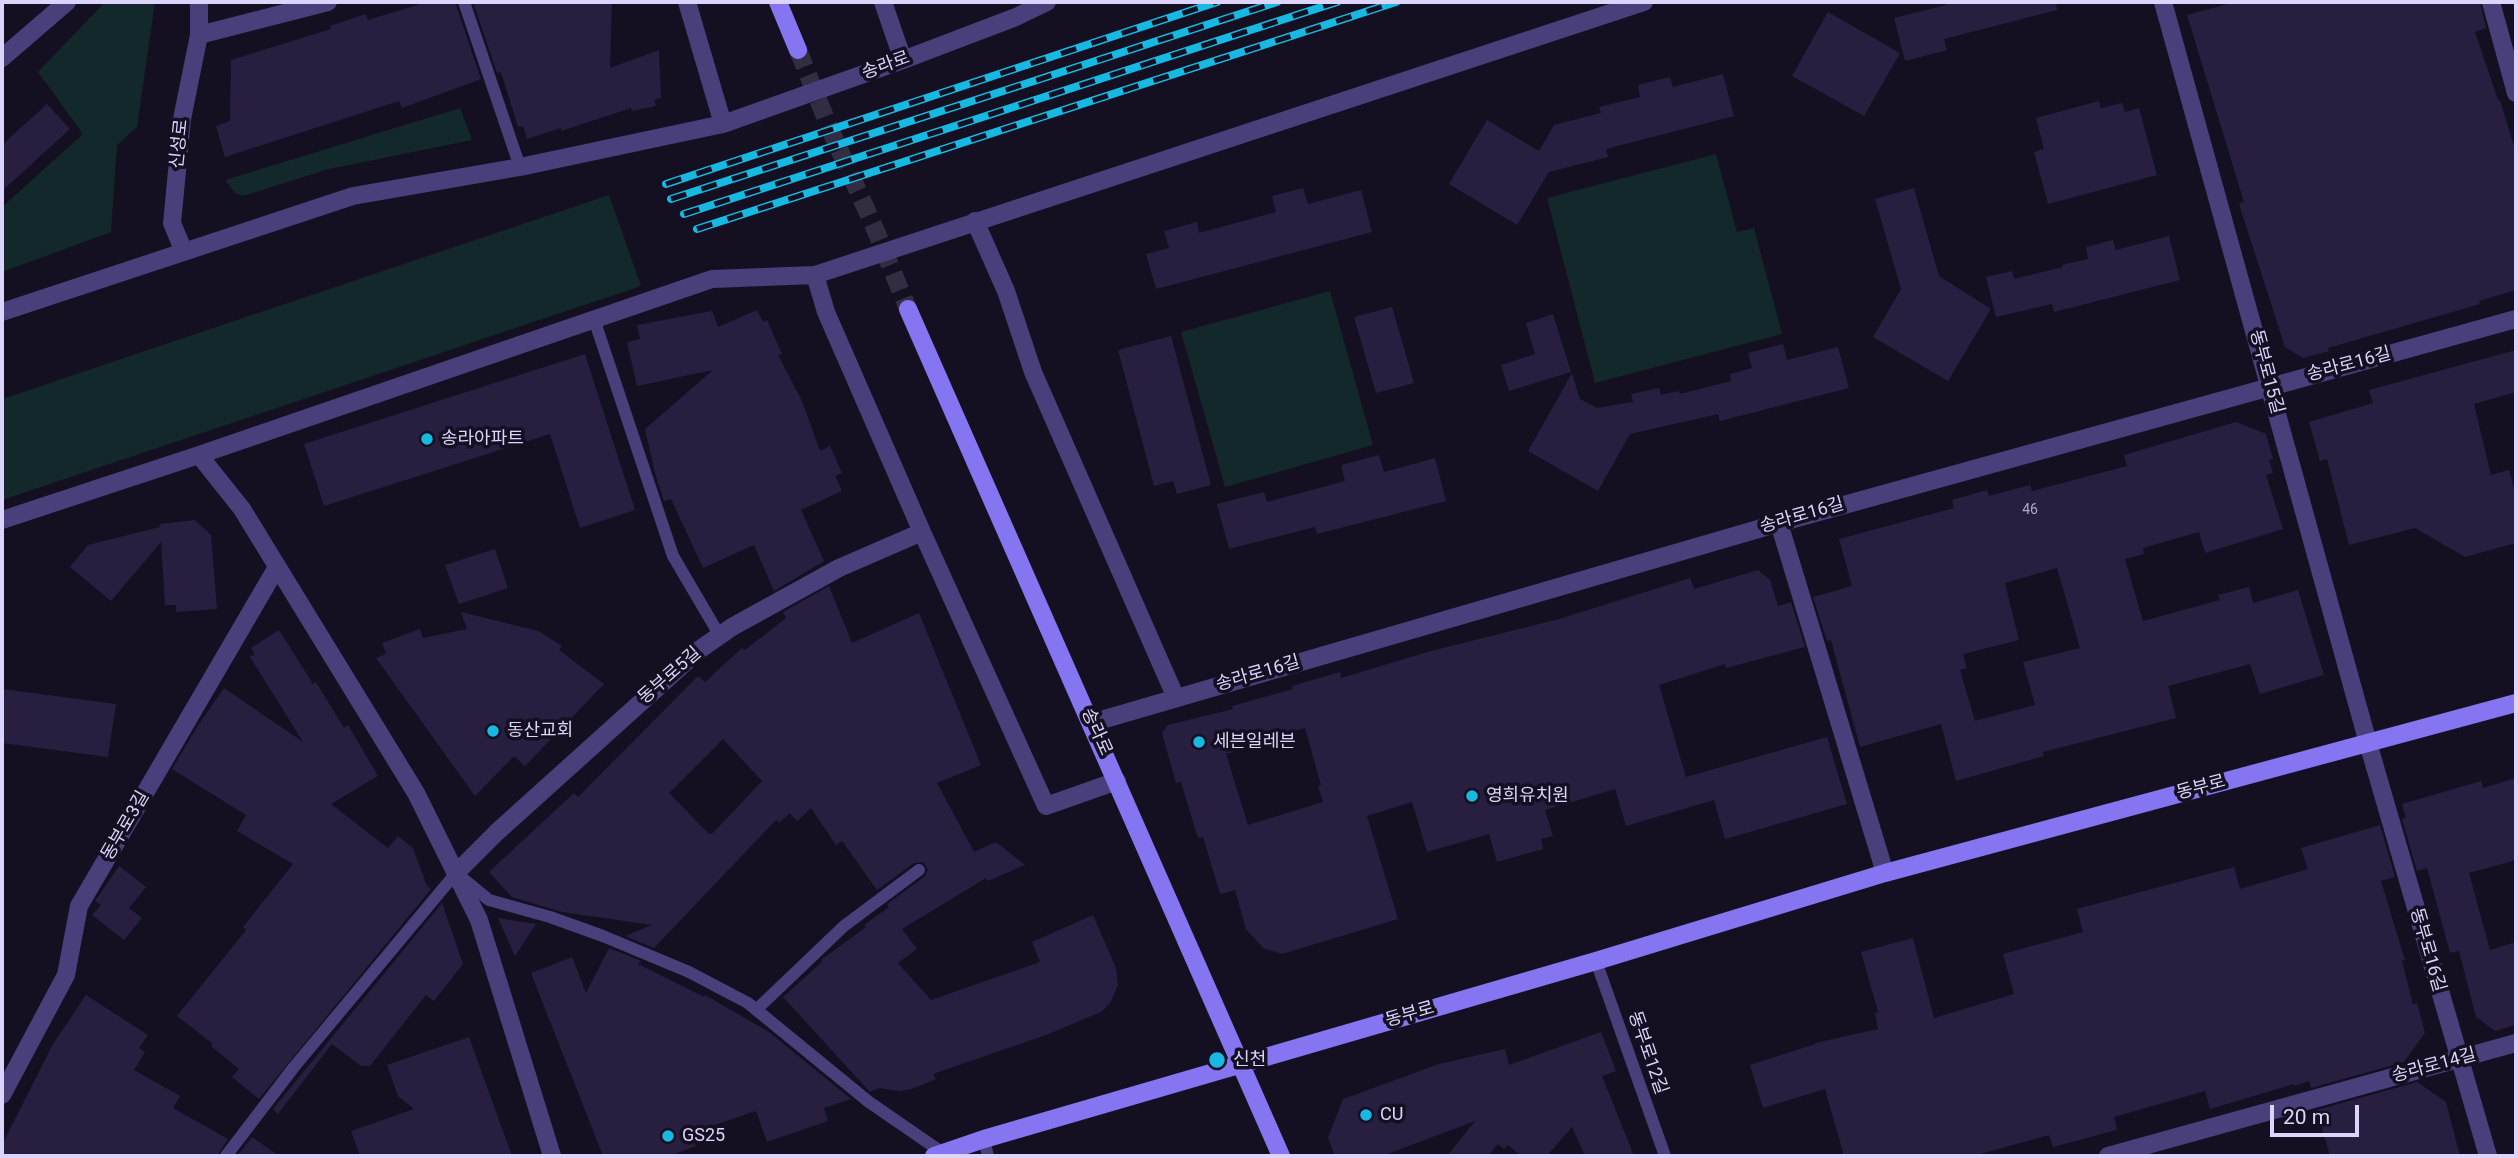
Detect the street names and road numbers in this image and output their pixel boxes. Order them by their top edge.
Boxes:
street label: 송라로 [859,47,913,85]
street label: 신성로 [167,118,193,170]
street label: 동부로15길 [2244,327,2288,417]
street label: 송라로16길 [2304,343,2394,387]
street label: 송라로16길 [1757,494,1847,538]
street label: 동부로5길 [634,643,706,709]
street label: 송라로16길 [1213,652,1303,696]
street label: 송라로 [1076,705,1116,759]
street label: 동부로 [2174,771,2228,805]
street label: 동부로3길 [98,788,154,864]
street label: 동부로16길 [2405,905,2449,995]
street label: 동부로 [1383,998,1437,1032]
street label: 동부로12길 [1623,1009,1671,1097]
street label: 송라로14길 [2389,1044,2479,1088]

